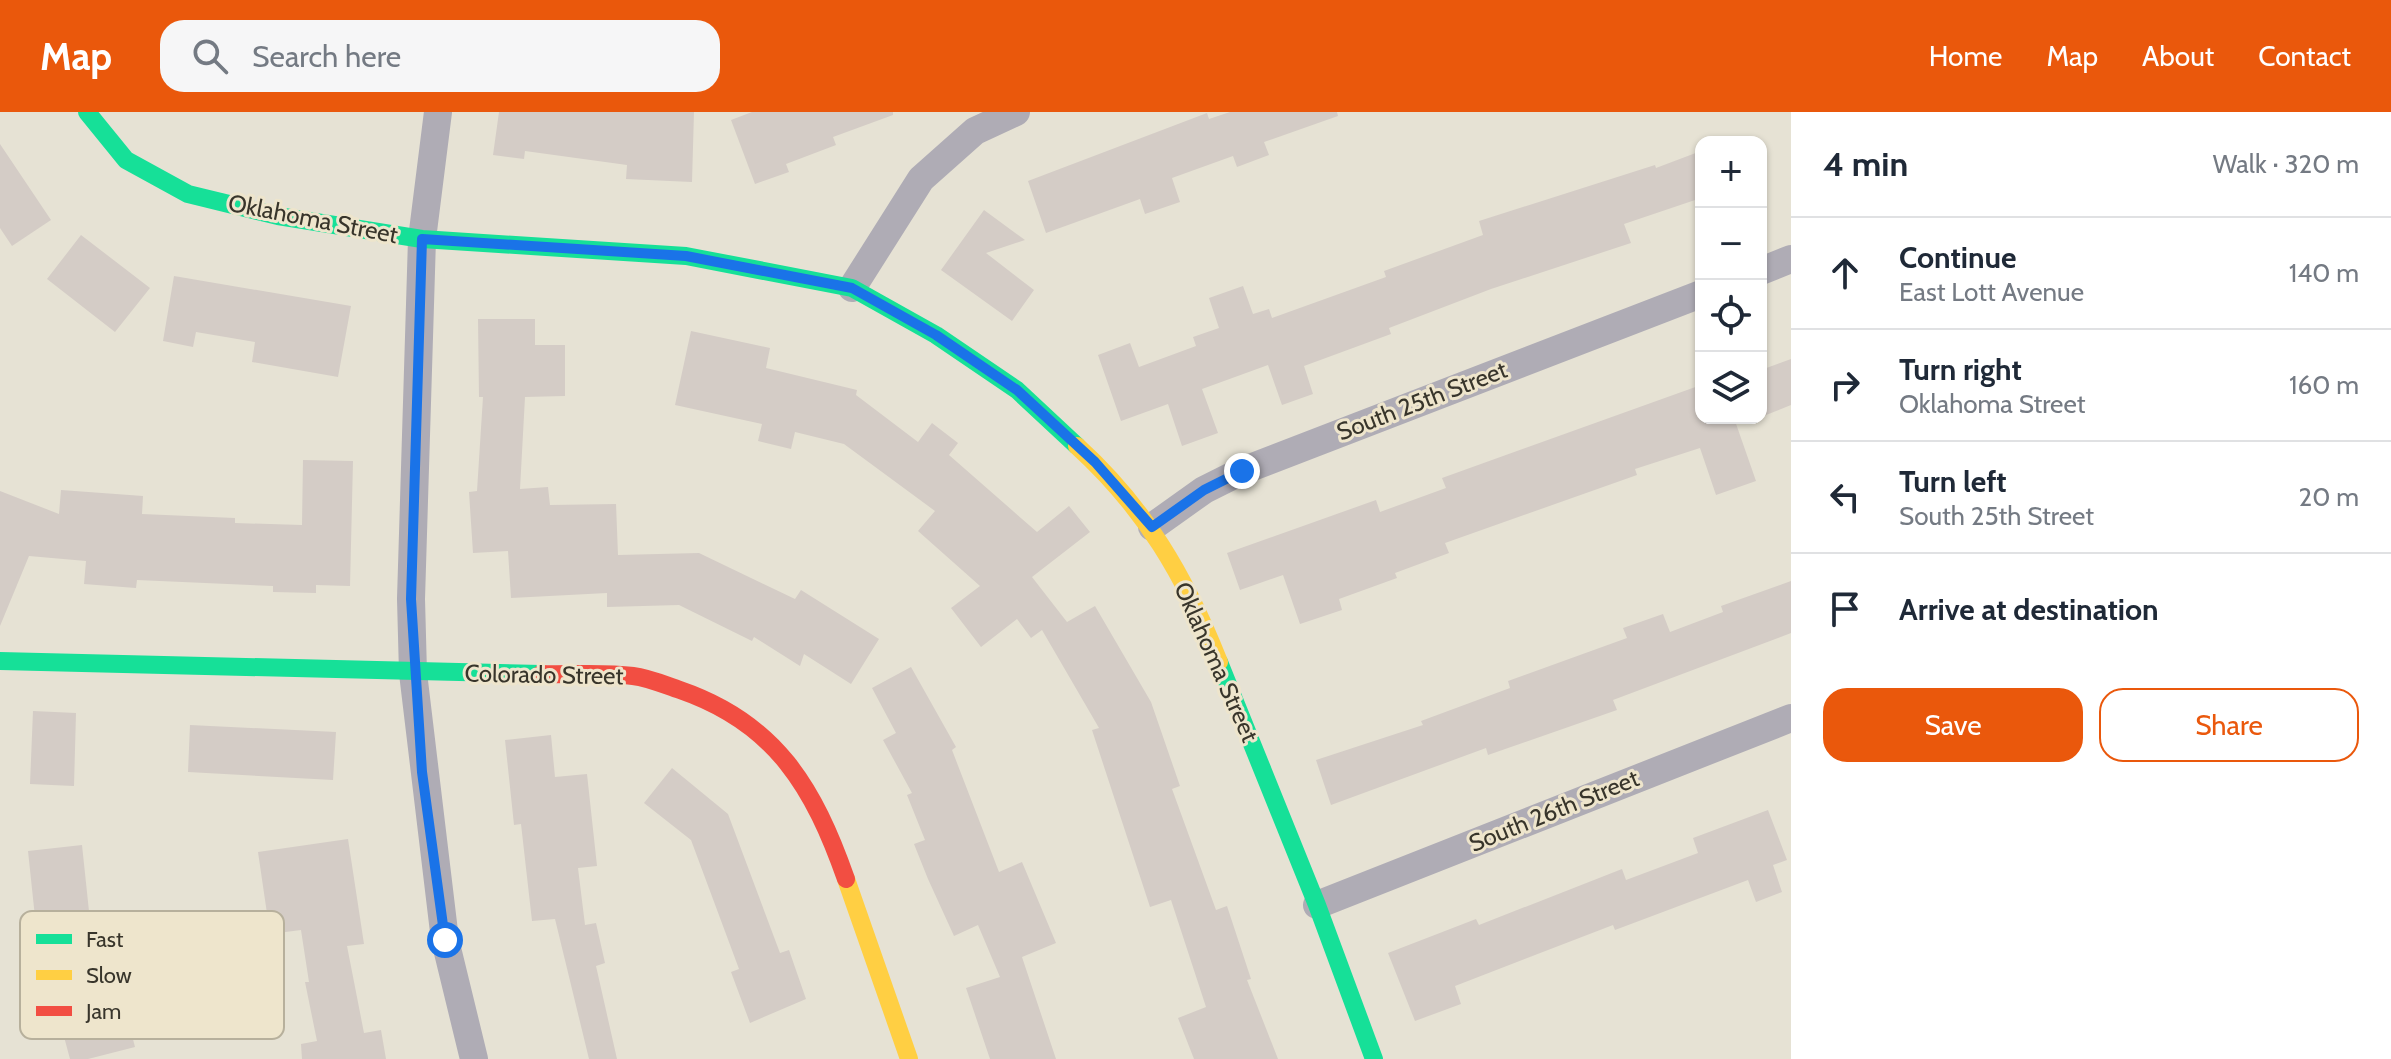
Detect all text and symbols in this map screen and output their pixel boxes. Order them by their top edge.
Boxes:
search box [160,20,720,92]
text: Map [40,33,112,80]
icon: search [188,34,232,78]
text: Search here [252,38,401,75]
text: Home [1929,39,2002,73]
text: Map [2046,39,2098,73]
text: About [2142,39,2214,73]
text: Contact [2258,39,2351,73]
map controls [1695,136,1767,424]
button: + [1695,136,1767,208]
text: 4 min [1823,143,1908,185]
text: Walk · 320 m [2213,148,2359,180]
street label: Oklahoma Street [226,188,400,249]
button: − [1695,208,1767,280]
text: Continue [1899,239,2016,276]
icon: ahead [1823,251,1867,295]
text: 140 m [2289,257,2359,289]
text: East Lott Avenue [1899,276,2084,308]
button: locate [1695,280,1767,352]
text: Turn right [1899,351,2022,388]
button: layers [1695,352,1767,424]
street label: South 25th Street [1333,355,1511,446]
icon: right [1823,363,1867,407]
text: 160 m [2289,369,2359,401]
text: Oklahoma Street [1899,388,2085,420]
route end [1224,453,1260,489]
text: Turn left [1899,463,2007,500]
icon: left [1823,475,1867,519]
text: 20 m [2299,481,2359,513]
text: South 25th Street [1899,500,2094,532]
street label: Oklahoma Street [1168,577,1265,746]
icon: arrive [1823,587,1867,631]
text: Arrive at destination [1899,591,2159,628]
street label: Colorado Street [464,659,624,690]
button: Save [1823,688,2083,762]
button: Share [2099,688,2359,762]
street label: South 26th Street [1465,763,1643,858]
legend [20,911,284,1039]
route start [427,922,463,958]
text: Fast [86,926,124,953]
text: Slow [86,962,132,989]
text: Jam [85,998,121,1025]

